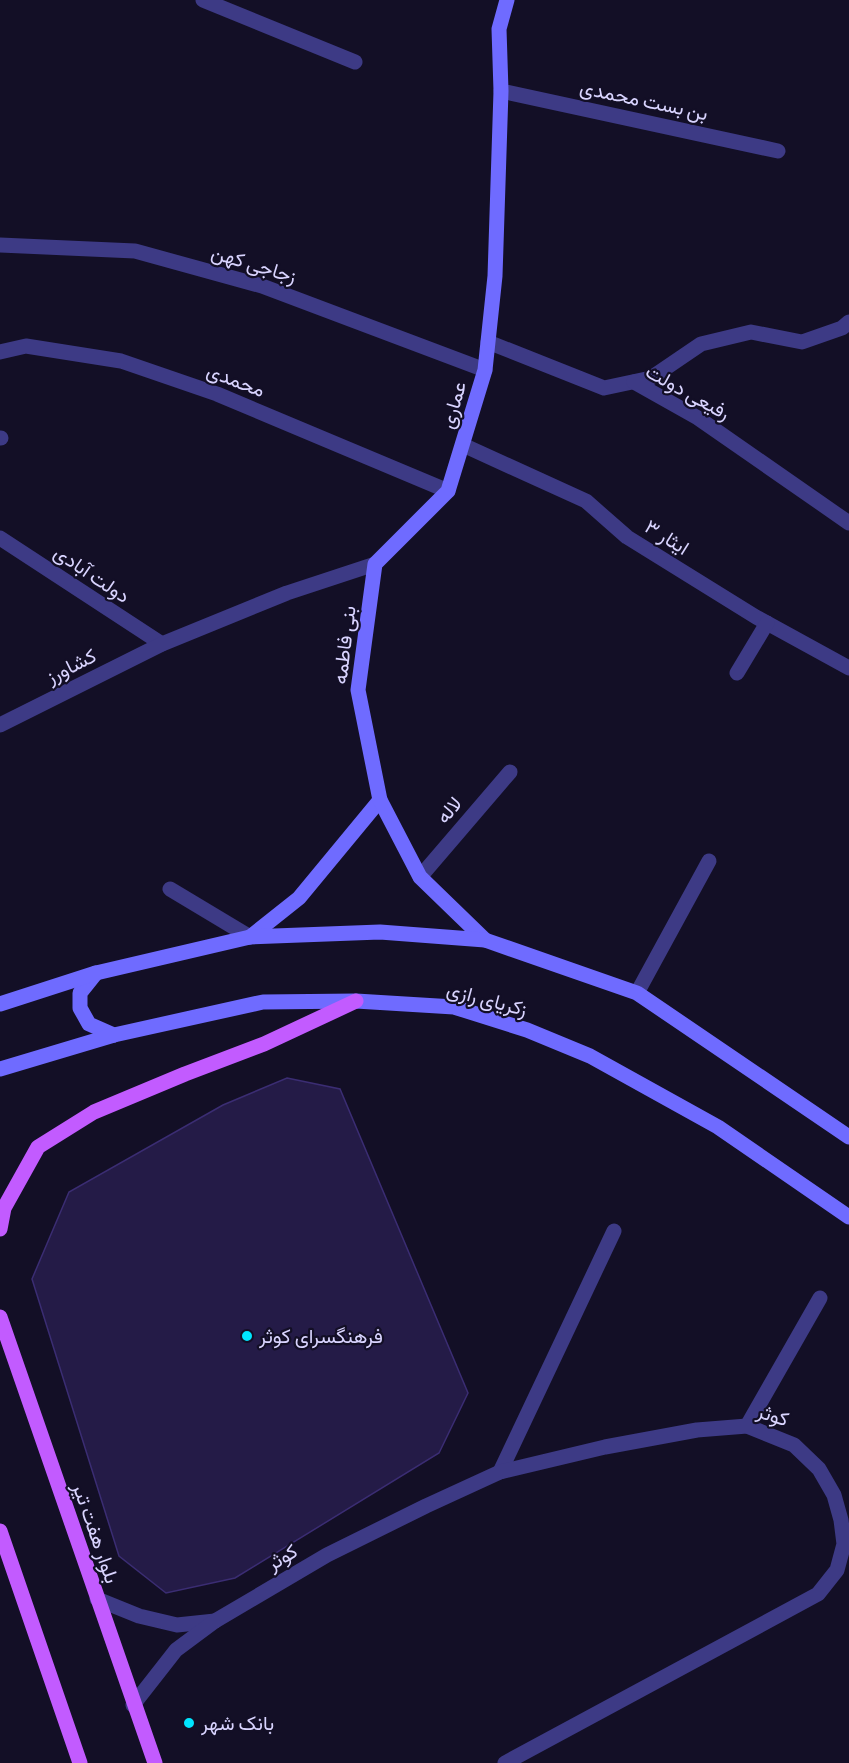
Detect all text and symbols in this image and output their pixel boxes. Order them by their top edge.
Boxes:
street label: بن بست محمدی [577,74,710,128]
street label: زجاجی کهن [208,239,300,291]
street label: محمدی [202,357,269,405]
street label: رفیعی دولت [640,358,735,428]
street label: عماری [434,378,474,432]
street label: ایثار ۳ [639,513,694,562]
street label: دولت آبادی [48,539,135,611]
street label: بنی فاطمه [326,604,364,686]
street label: کشاورز [40,642,102,692]
street label: لاله [430,791,469,830]
street label: زکریای رازی [443,976,530,1024]
place label: فرهنگسرای کوثر [258,1323,383,1351]
marker: فرهنگسرای کوثر [240,1329,254,1343]
street label: کوثر [752,1397,792,1434]
street label: بلوار هفت تیر [64,1478,125,1587]
street label: کوثر [261,1538,303,1579]
place label: بانک شهر [200,1710,274,1738]
marker: بانک شهر [182,1716,196,1730]

